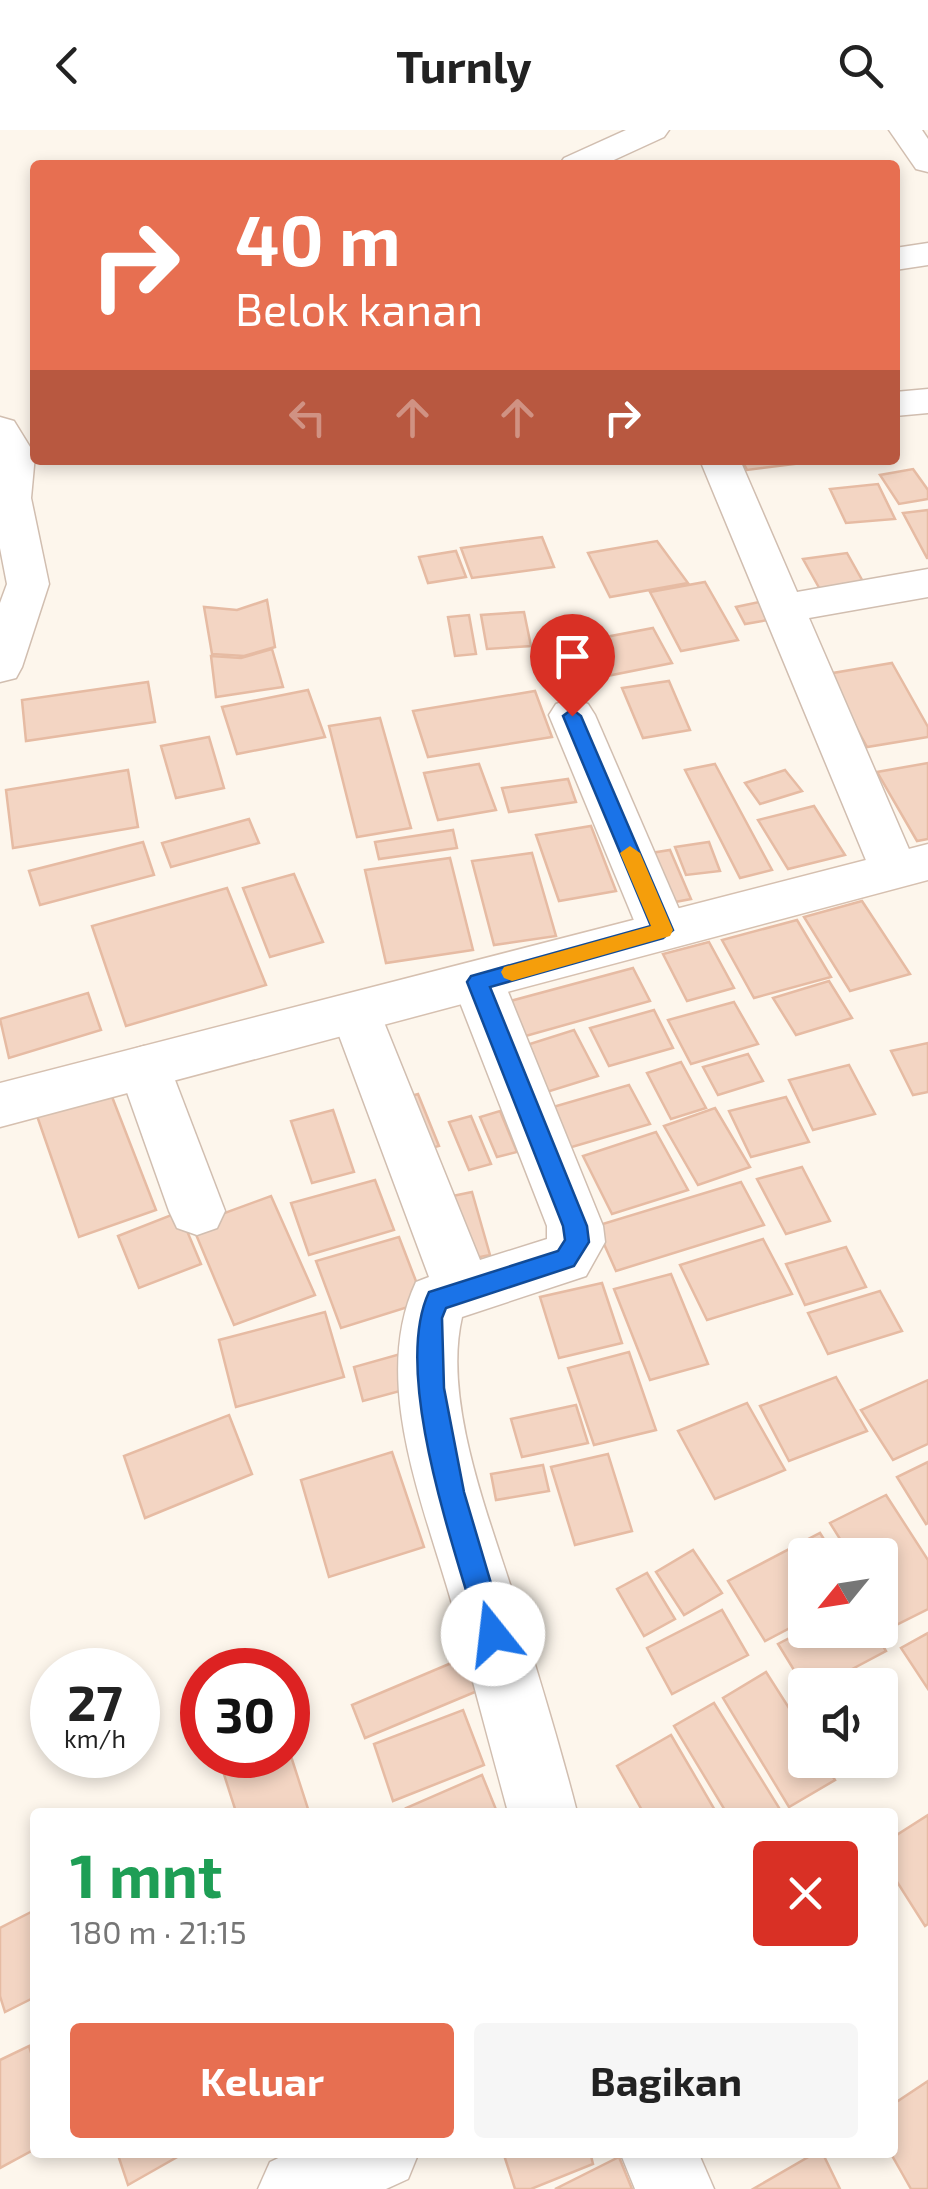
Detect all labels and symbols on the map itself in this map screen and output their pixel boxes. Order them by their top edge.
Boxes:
pin [530,614,615,717]
north arrow [788,1538,898,1648]
position arrow [441,1582,545,1686]
speed limit sign: 30 [180,1648,310,1778]

